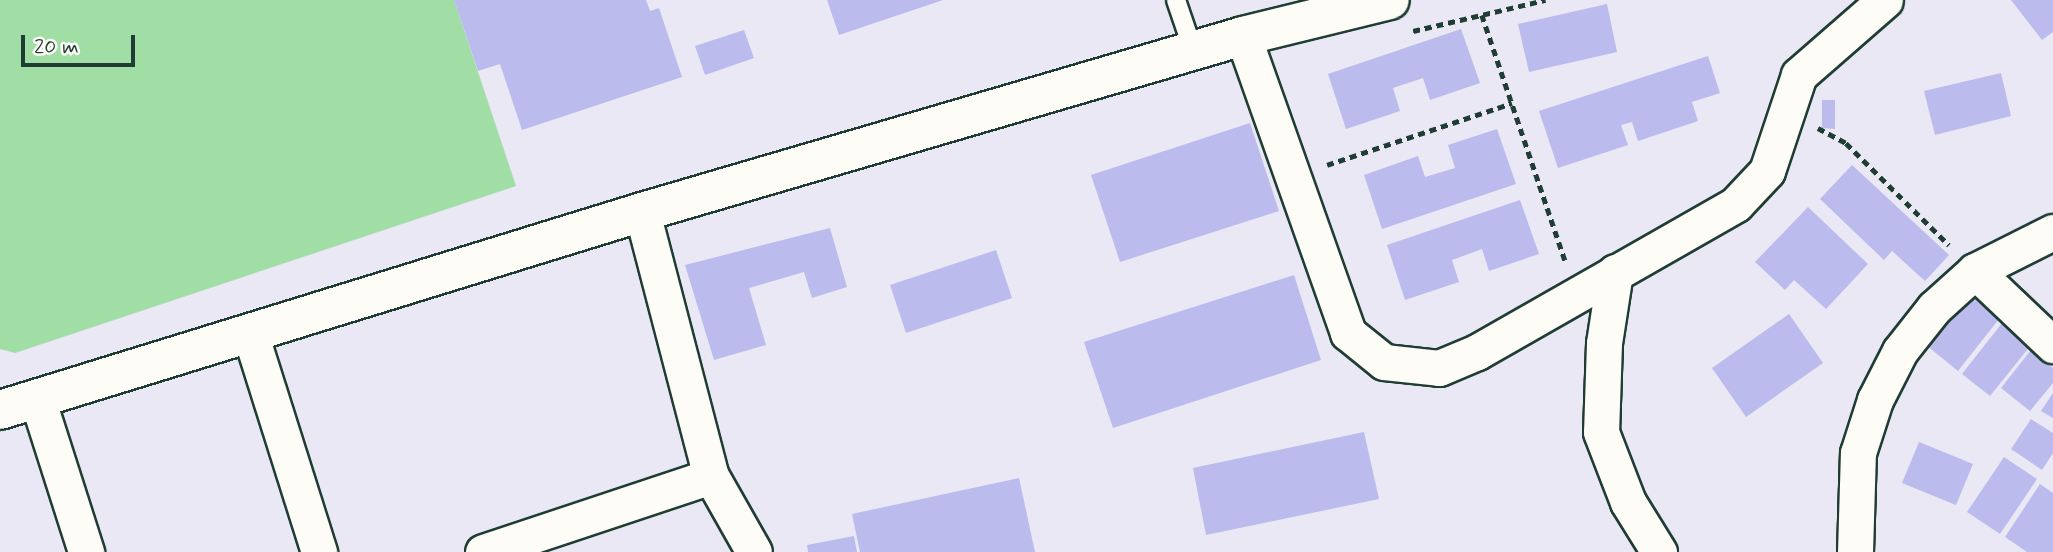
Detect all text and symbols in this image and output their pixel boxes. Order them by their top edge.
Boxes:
scale bar [24,21,138,65]
text: 20 m [34,33,79,61]

